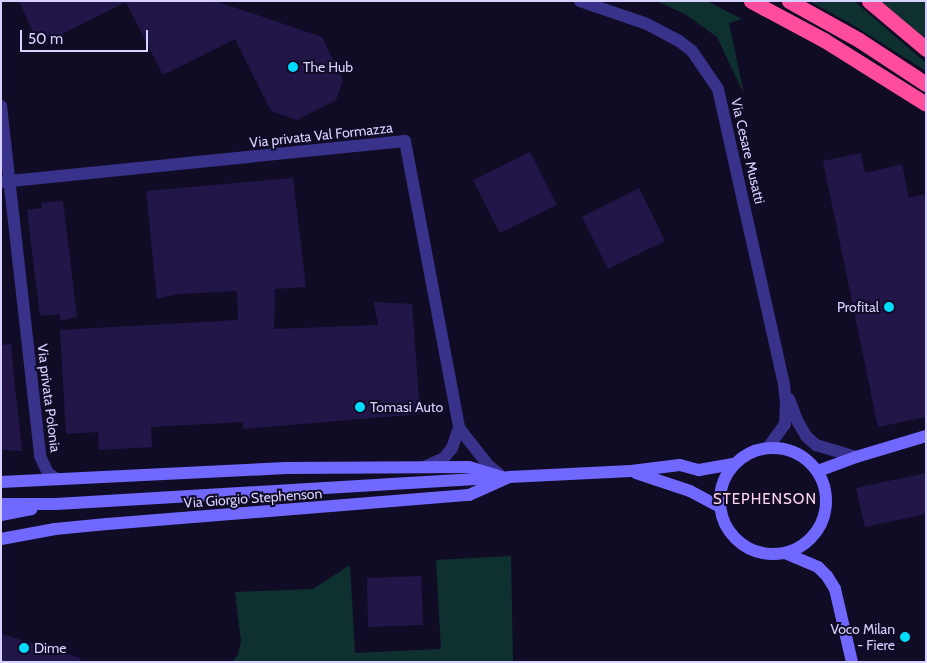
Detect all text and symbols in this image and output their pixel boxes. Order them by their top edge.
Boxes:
scale bar [22,20,150,52]
text: 50 m [28,30,63,48]
place label: The Hub [303,59,353,75]
marker: The Hub [287,61,299,73]
street label: Via Cesare Musatti [728,97,768,205]
street label: Via privata Val Formazza [248,119,394,151]
place label: Profital [837,299,879,315]
marker: Profital [883,301,895,313]
street label: Via privata Polonia [34,343,64,453]
place label: Tomasi Auto [370,399,443,415]
marker: Tomasi Auto [354,401,366,413]
street label: Via Giorgio Stephenson [183,485,323,511]
district label: STEPHENSON [712,491,818,509]
place label: Voco Milan - Fiere [830,621,895,654]
marker: Voco Milan - Fiere [899,631,911,643]
place label: Dime [34,640,66,656]
marker: Dime [18,642,30,654]

